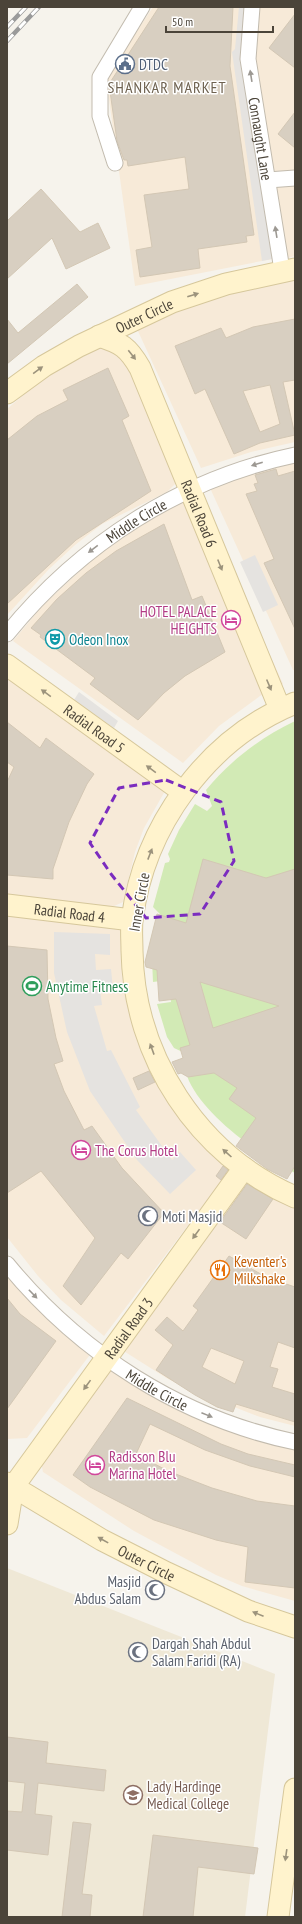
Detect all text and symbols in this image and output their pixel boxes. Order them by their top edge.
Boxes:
scale bar [166,8,273,34]
text: 50 m [172,14,193,29]
public building icon: DTDC [114,53,136,75]
place label: DTDC [139,55,168,74]
one-way arrow [248,70,254,82]
district label: SHANKAR MARKET [107,77,227,97]
street label: Connaught Lane [245,96,277,182]
one-way arrow [273,226,279,238]
one-way arrow [187,292,199,298]
street label: Outer Circle [112,293,176,337]
one-way arrow [127,349,136,360]
one-way arrow [33,366,44,374]
one-way arrow [251,462,263,468]
street label: Radial Road 6 [177,477,222,550]
street label: Middle Circle [102,494,170,546]
one-way arrow [87,545,98,553]
one-way arrow [217,559,223,570]
place label: HOTEL PALACE HEIGHTS [140,602,217,638]
hotel icon: HOTEL PALACE HEIGHTS [220,609,242,631]
theatre icon: Odeon Inox [44,628,66,650]
place label: Odeon Inox [69,630,129,649]
one-way arrow [267,679,273,691]
one-way arrow [41,689,51,697]
street label: Radial Road 5 [60,700,129,757]
one-way arrow [146,765,157,773]
one-way arrow [147,848,153,860]
street label: Inner Circle [124,871,154,933]
street label: Radial Road 4 [33,899,106,926]
sports icon: Anytime Fitness [21,975,43,997]
place label: Anytime Fitness [46,977,128,996]
one-way arrow [148,1043,154,1055]
hotel icon: The Corus Hotel [70,1139,92,1161]
place label: The Corus Hotel [95,1141,178,1160]
one-way arrow [222,1149,232,1158]
mosque icon: Moti Masjid [137,1205,159,1227]
place label: Moti Masjid [162,1207,222,1226]
one-way arrow [192,1229,200,1239]
place label: Keventer's Milkshake [234,1252,287,1288]
restaurant icon: Keventer's Milkshake [209,1259,231,1281]
one-way arrow [28,1289,37,1299]
street label: Radial Road 3 [100,1293,157,1362]
street label: Middle Circle [123,1365,191,1414]
one-way arrow [83,1379,92,1390]
one-way arrow [201,1412,212,1418]
place label: Radisson Blu Marina Hotel [109,1447,176,1483]
hotel icon: Radisson Blu Marina Hotel [84,1454,106,1476]
one-way arrow [97,1537,109,1544]
street label: Outer Circle [115,1540,178,1585]
place label: Masjid Abdus Salam [74,1572,141,1608]
mosque icon: Masjid Abdus Salam [144,1579,166,1601]
one-way arrow [252,1611,264,1617]
place label: Dargah Shah Abdul Salam Faridi (RA) [152,1634,251,1670]
mosque icon: Dargah Shah Abdul Salam Faridi (RA) [127,1641,149,1663]
place label: Lady Hardinge Medical College [147,1777,229,1813]
school or university icon: Lady Hardinge Medical College [122,1784,144,1806]
one-way arrow [283,1849,289,1861]

